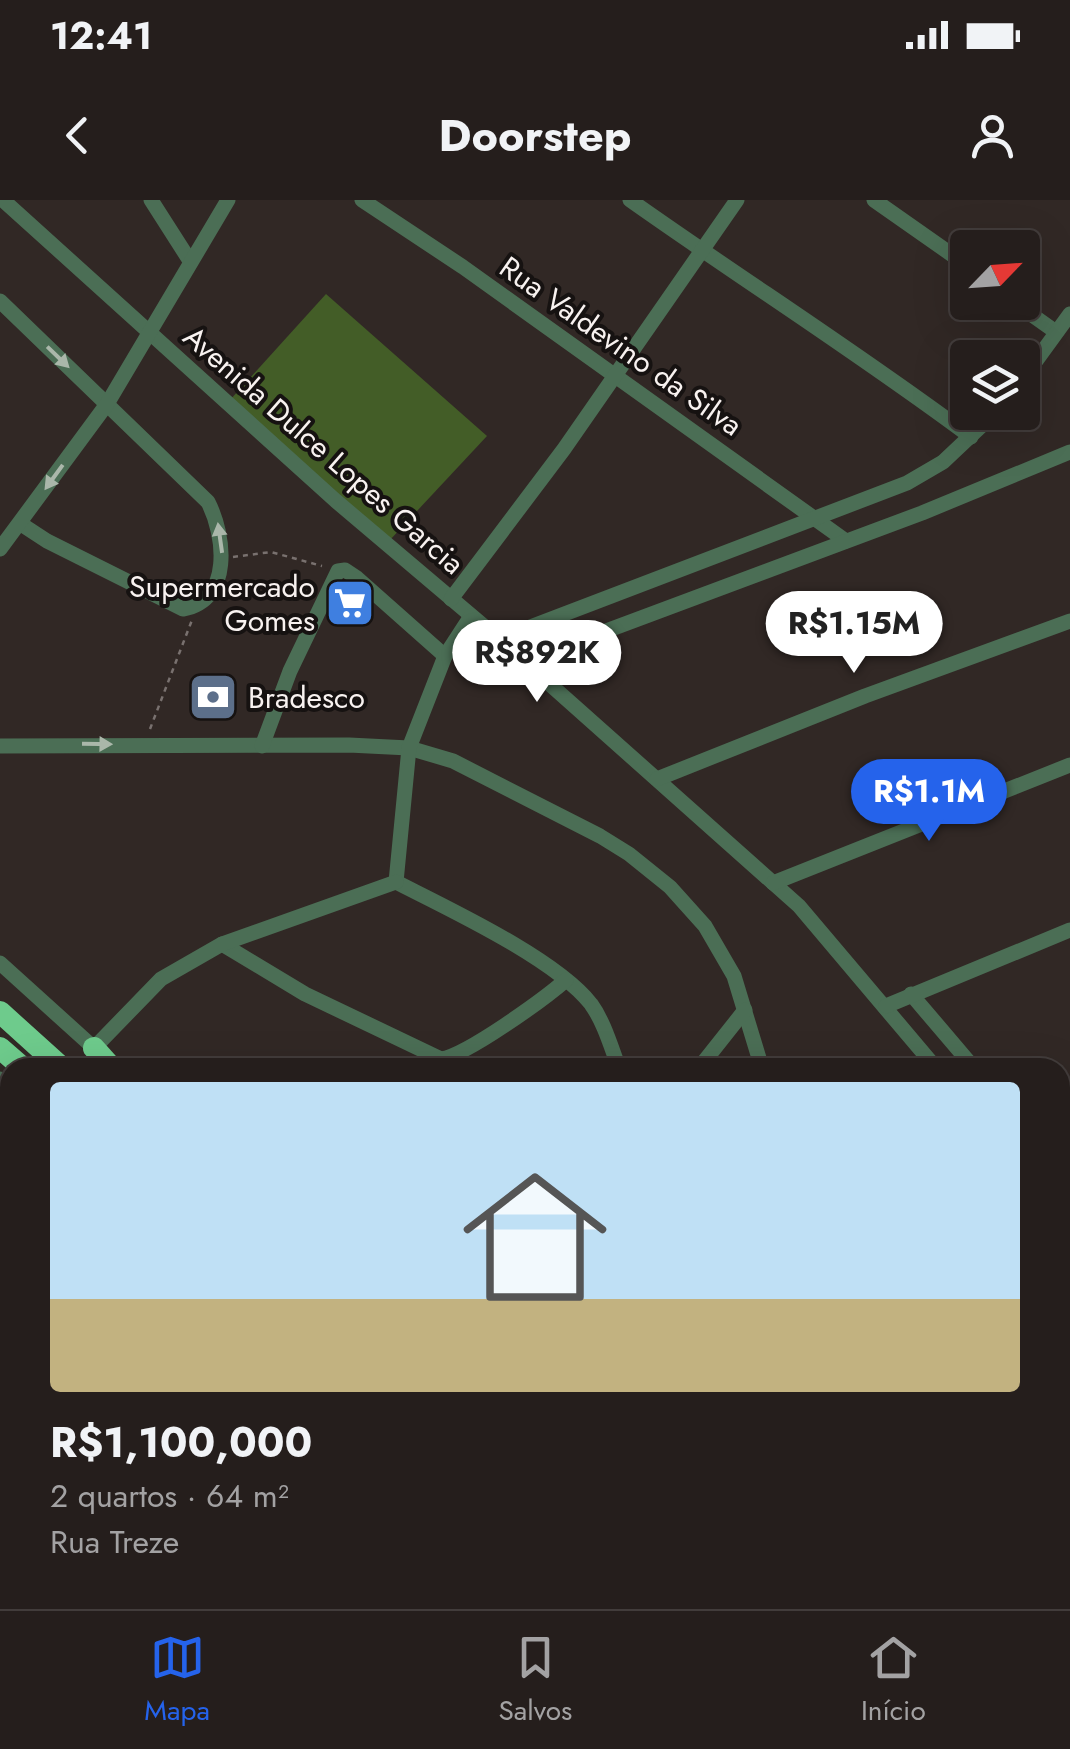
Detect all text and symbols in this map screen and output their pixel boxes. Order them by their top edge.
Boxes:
text: 12:41 [50,8,152,63]
text: Doorstep [439,103,631,168]
icon: back [50,108,105,163]
icon: person [965,108,1020,163]
north arrow [950,230,1040,320]
map controls [950,230,1040,430]
street label: Rua Valdevino da Silva [491,246,751,446]
street label: Avenida Dulce Lopes Garcia [174,316,474,584]
button: layers [950,340,1040,430]
one-way arrow [46,345,70,368]
one-way arrow [44,464,64,490]
one-way arrow [211,521,227,553]
place label: Supermercado Gomes [129,565,315,642]
supermarket icon: Supermercado Gomes [324,577,376,629]
pin: R$1.15M [762,591,946,676]
text: R$1.15M [788,600,920,646]
pin: R$892K [456,620,618,705]
text: R$892K [474,629,600,675]
bank icon: Bradesco [187,671,239,723]
place label: Bradesco [248,676,365,719]
one-way arrow [82,736,114,752]
pin: R$1.1M [848,759,1010,844]
text: R$1.1M [873,768,985,814]
icon: home [445,1147,625,1327]
text: R$1,100,000 [50,1412,312,1473]
text: 2 quartos · 64 m² [50,1473,289,1519]
text: Rua Treze [50,1519,179,1565]
tab: Mapa [144,1630,210,1731]
tab: Salvos [499,1630,572,1731]
tab: Início [861,1630,926,1731]

